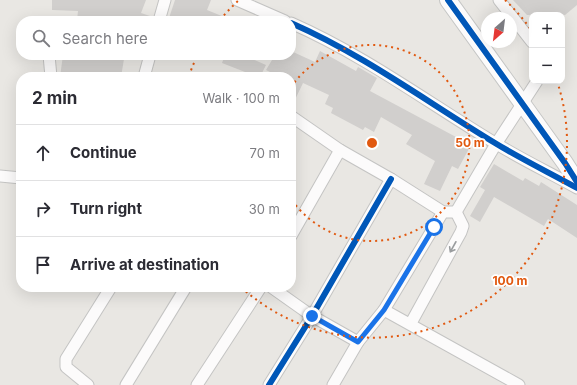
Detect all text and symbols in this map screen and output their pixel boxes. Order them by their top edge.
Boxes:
north arrow [481,12,517,48]
map controls [529,12,565,84]
button: + [529,12,565,48]
search box [16,16,296,60]
icon: search [30,27,52,49]
text: Search here [62,29,148,48]
button: − [529,48,565,84]
text: 2 min [32,88,77,108]
text: Walk · 100 m [202,90,280,106]
text: 50 m [455,135,485,150]
centre of rings [365,136,379,150]
icon: ahead [32,142,54,164]
text: Continue [70,143,137,162]
text: 70 m [250,145,280,161]
icon: right [32,198,54,220]
text: Turn right [70,199,142,218]
text: 30 m [249,201,280,217]
route start [425,218,443,236]
one-way arrow [448,240,456,252]
icon: arrive [32,254,54,276]
text: Arrive at destination [70,255,219,274]
text: 100 m [492,273,528,288]
route end [303,307,321,325]

